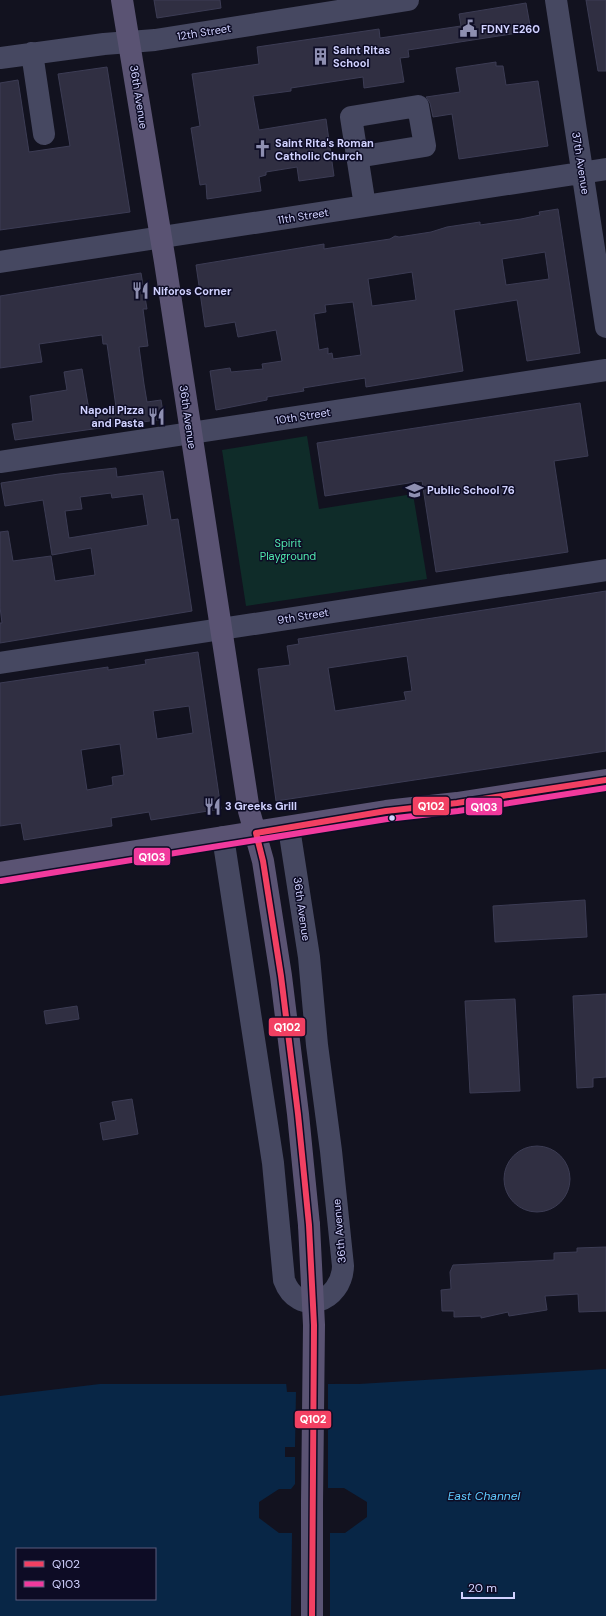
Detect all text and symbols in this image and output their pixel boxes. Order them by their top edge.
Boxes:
public building icon: FDNY E260 [458,19,478,39]
street label: 12th Street [176,21,232,43]
place label: FDNY E260 [481,22,540,36]
place label: Saint Ritas School [333,43,390,70]
building icon: Saint Ritas School [310,46,330,66]
street label: 36th Avenue [127,64,151,130]
street label: 37th Avenue [569,131,593,195]
place label: Saint Rita's Roman Catholic Church [275,136,374,163]
church icon: Saint Rita's Roman Catholic Church [252,139,272,159]
street label: 11th Street [276,205,330,227]
restaurant icon: Niforos Corner [130,281,150,301]
place label: Niforos Corner [153,284,232,298]
street label: 36th Avenue [177,384,199,450]
place label: Napoli Pizza and Pasta [80,403,144,430]
street label: 10th Street [274,405,332,427]
restaurant icon: Napoli Pizza and Pasta [147,406,167,426]
school or university icon: Public School 76 [404,480,424,500]
place label: Public School 76 [427,483,515,497]
park label: Spirit Playground [260,536,316,563]
street label: 9th Street [276,605,330,627]
restaurant icon: 3 Greeks Grill [202,796,222,816]
line badge: Q102 [412,796,450,816]
line badge: Q103 [465,797,503,816]
place label: 3 Greeks Grill [225,799,297,813]
text: Q102 [418,799,444,813]
text: Q103 [470,800,498,814]
unlabelled marker [387,813,397,823]
line badge: Q103 [133,847,171,866]
text: Q103 [138,850,166,864]
street label: 36th Avenue [291,876,313,942]
line badge: Q102 [268,1017,306,1037]
text: Q102 [274,1020,300,1034]
street label: 36th Avenue [329,1198,349,1264]
line badge: Q102 [294,1410,332,1429]
text: Q102 [300,1412,326,1426]
water label: East Channel [448,1488,521,1504]
legend [16,1548,156,1600]
text: Q102 [52,1556,80,1572]
scale bar [462,1574,514,1600]
text: Q103 [52,1576,80,1592]
text: 20 m [468,1580,497,1596]

